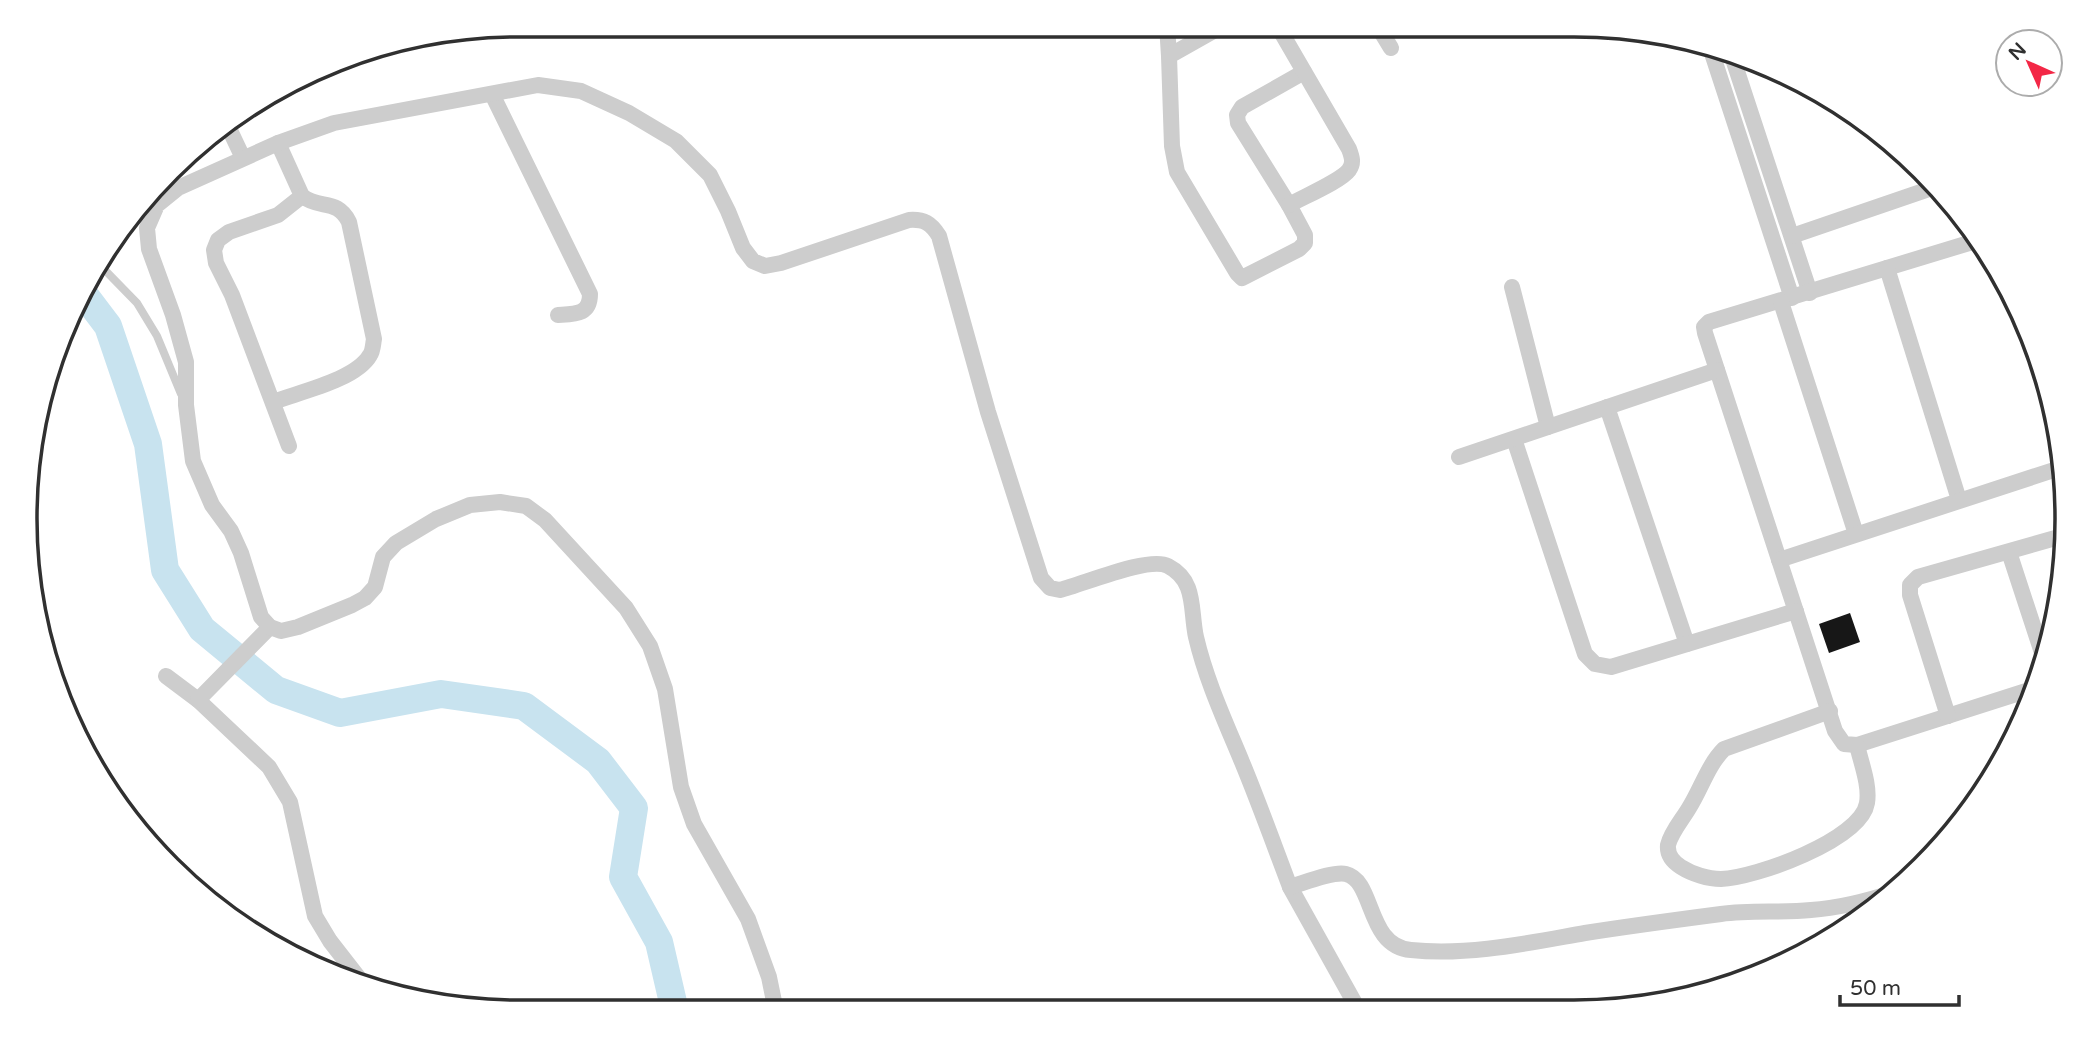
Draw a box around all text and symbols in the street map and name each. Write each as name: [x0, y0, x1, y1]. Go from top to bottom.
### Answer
north arrow: [1994, 28, 2064, 98]
text: N: [2005, 39, 2031, 65]
scale bar: [1840, 964, 1959, 1008]
text: 50 m: [1850, 976, 1901, 1001]

